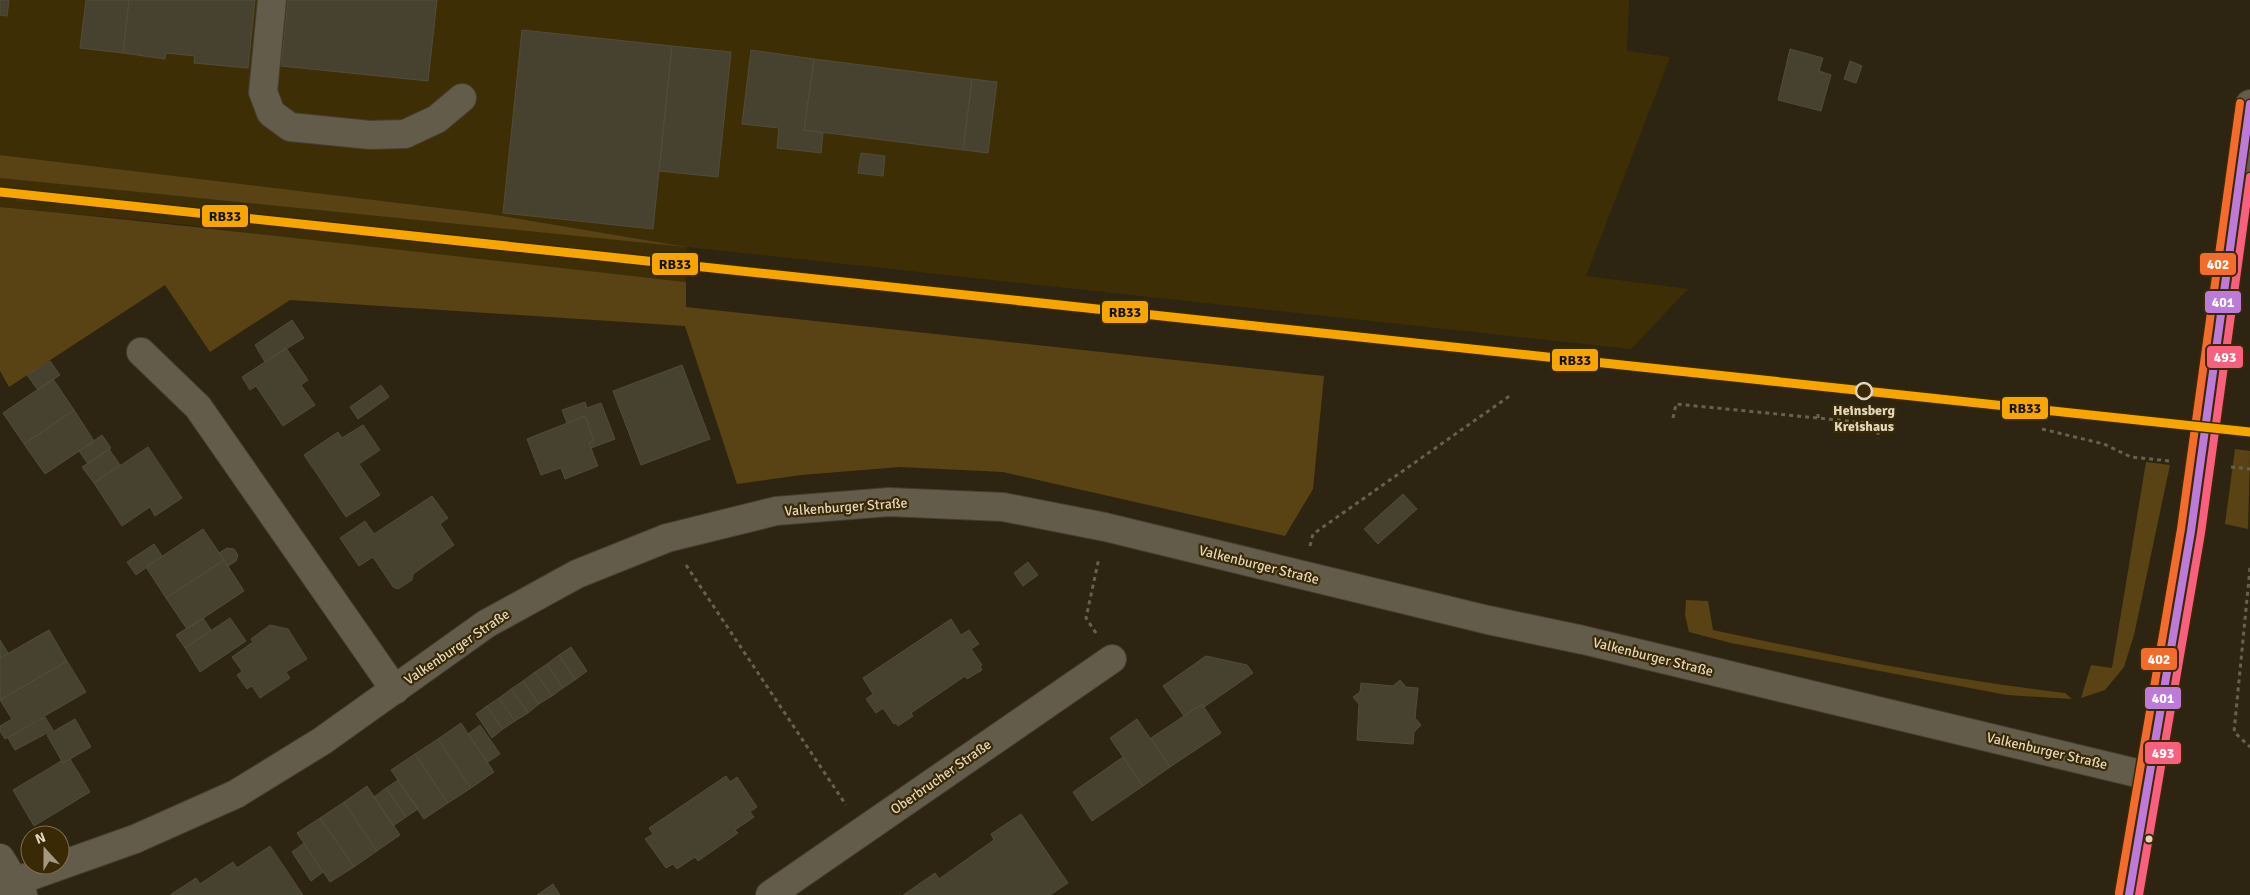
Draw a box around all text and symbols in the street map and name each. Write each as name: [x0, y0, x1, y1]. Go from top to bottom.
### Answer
line badge: RB33: [201, 204, 249, 228]
text: RB33: [209, 208, 241, 225]
line badge: RB33: [651, 252, 699, 276]
line badge: 402: [2199, 252, 2237, 276]
text: RB33: [659, 256, 691, 273]
text: 402: [2207, 256, 2229, 273]
line badge: 401: [2204, 290, 2242, 314]
text: 401: [2212, 294, 2235, 311]
line badge: RB33: [1101, 300, 1149, 324]
text: RB33: [1109, 304, 1141, 321]
line badge: 493: [2206, 345, 2244, 369]
line badge: RB33: [1551, 348, 1599, 372]
text: 493: [2214, 349, 2236, 366]
text: RB33: [1559, 352, 1591, 369]
marker: Heinsberg Kreishaus: [1855, 382, 1873, 400]
line badge: RB33: [2001, 396, 2049, 420]
text: RB33: [2009, 400, 2041, 417]
place label: Heinsberg Kreishaus: [1833, 402, 1895, 435]
street label: Valkenburger Straße: [784, 494, 908, 520]
street label: Valkenburger Straße: [1197, 542, 1321, 588]
street label: Valkenburger Straße: [401, 605, 513, 689]
street label: Valkenburger Straße: [1591, 634, 1715, 680]
line badge: 402: [2140, 647, 2178, 671]
text: 402: [2148, 651, 2170, 668]
line badge: 401: [2144, 686, 2182, 710]
text: 401: [2152, 690, 2175, 707]
street label: Valkenburger Straße: [1985, 729, 2109, 773]
street label: Oberbrucher Straße: [887, 736, 995, 818]
line badge: 493: [2144, 741, 2182, 765]
text: 493: [2152, 745, 2174, 762]
north arrow: [20, 825, 70, 875]
text: N: [33, 829, 48, 848]
unlabelled marker: [2144, 834, 2154, 844]

